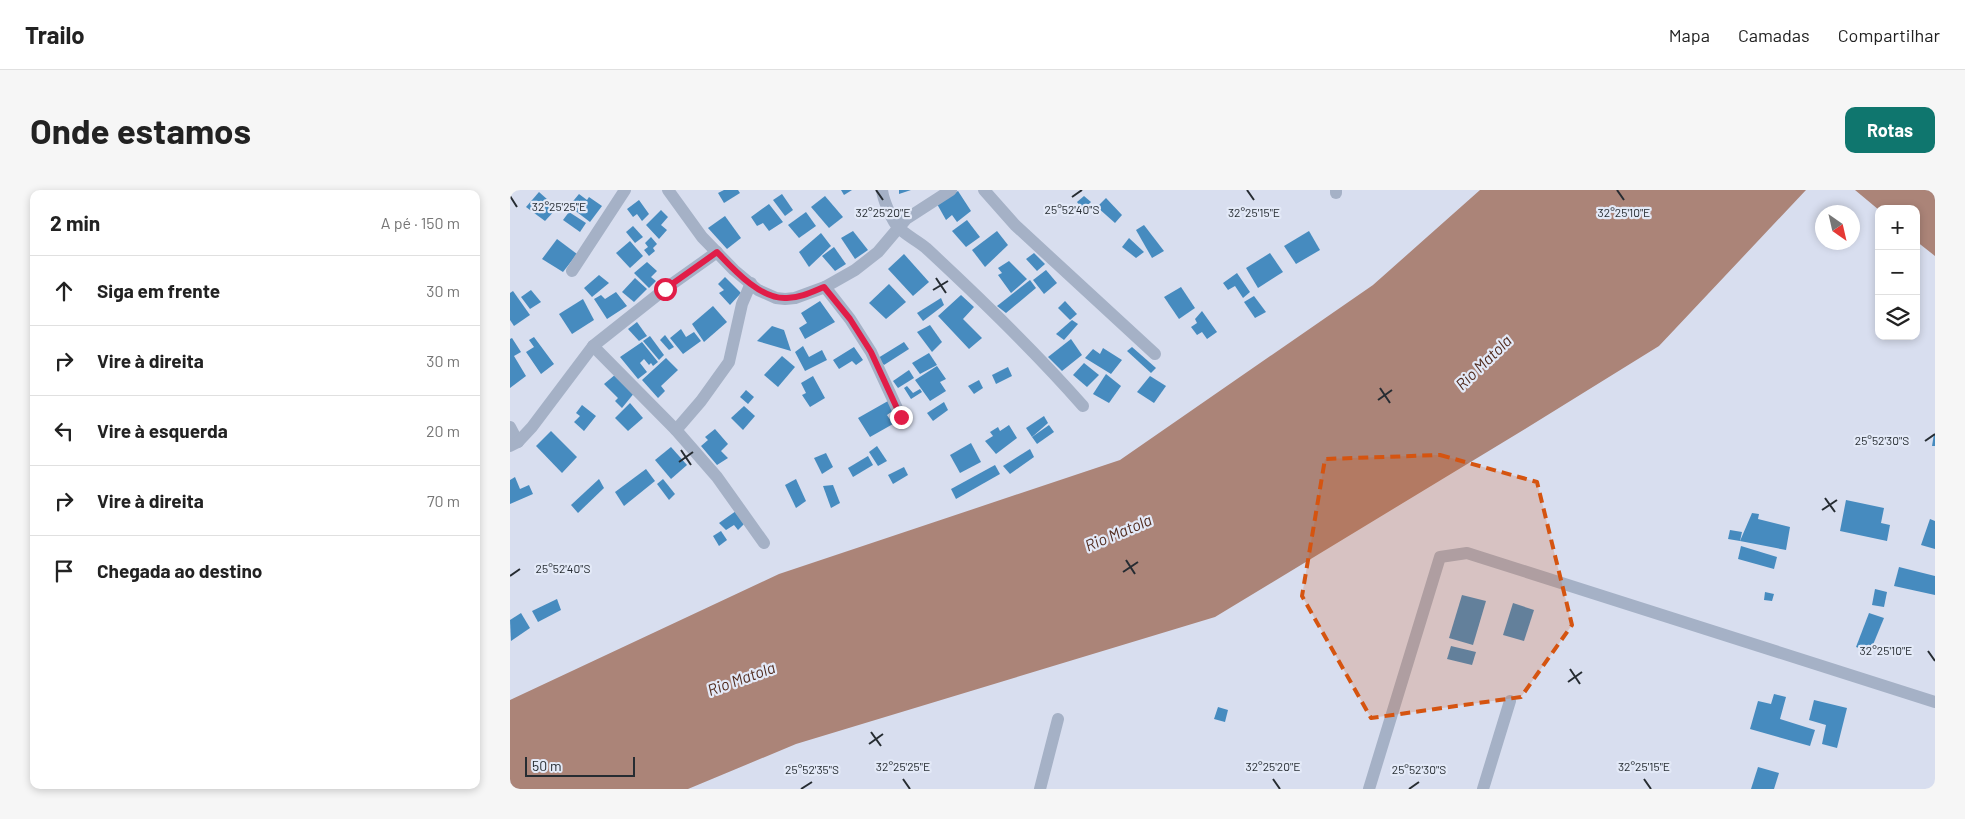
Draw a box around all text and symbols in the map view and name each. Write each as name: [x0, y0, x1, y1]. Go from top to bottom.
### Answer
text: Trailo: [25, 20, 85, 49]
text: Mapa: [1669, 24, 1710, 46]
text: Camadas: [1738, 24, 1810, 46]
text: Compartilhar: [1838, 24, 1940, 46]
button: Rotas: [1845, 107, 1935, 153]
text: Onde estamos: [30, 109, 251, 151]
text: 32°25'25"E: [532, 199, 586, 213]
text: 25°52'40"S: [1045, 202, 1099, 216]
text: 32°25'20"E: [856, 205, 911, 219]
text: 32°25'15"E: [1228, 205, 1280, 219]
text: 32°25'10"E: [1598, 205, 1650, 219]
north arrow: [1815, 205, 1860, 250]
map controls: [1875, 205, 1920, 340]
button: +: [1875, 205, 1920, 250]
text: 2 min: [50, 210, 100, 235]
text: A pé · 150 m: [381, 213, 460, 232]
button: −: [1875, 250, 1920, 295]
icon: ahead: [50, 277, 78, 305]
route start: [654, 278, 677, 301]
text: Siga em frente: [97, 279, 220, 302]
text: 30 m: [426, 281, 460, 300]
button: layers: [1875, 295, 1920, 340]
water label: Rio Matola: [1451, 331, 1515, 393]
icon: right: [50, 347, 78, 375]
text: Vire à direita: [97, 349, 204, 372]
text: 30 m: [426, 351, 460, 370]
route end: [890, 406, 913, 429]
icon: left: [50, 417, 78, 445]
text: Vire à esquerda: [97, 419, 228, 442]
text: 20 m: [426, 421, 460, 440]
text: 25°52'30"S: [1855, 433, 1909, 447]
icon: right: [50, 487, 78, 515]
text: Vire à direita: [97, 489, 204, 512]
text: 70 m: [427, 491, 460, 510]
water label: Rio Matola: [1082, 509, 1154, 555]
icon: arrive: [50, 557, 78, 585]
text: Chegada ao destino: [97, 559, 262, 582]
text: 25°52'40"S: [536, 561, 590, 575]
text: 32°25'10"E: [1860, 643, 1912, 657]
water label: Rio Matola: [705, 657, 777, 699]
scale bar: [525, 754, 635, 777]
text: 50 m: [532, 757, 561, 774]
text: 32°25'25"E: [876, 759, 930, 773]
text: 32°25'20"E: [1246, 759, 1301, 773]
text: 32°25'15"E: [1618, 759, 1670, 773]
text: 25°52'35"S: [785, 762, 839, 776]
text: 25°52'30"S: [1392, 762, 1446, 776]

